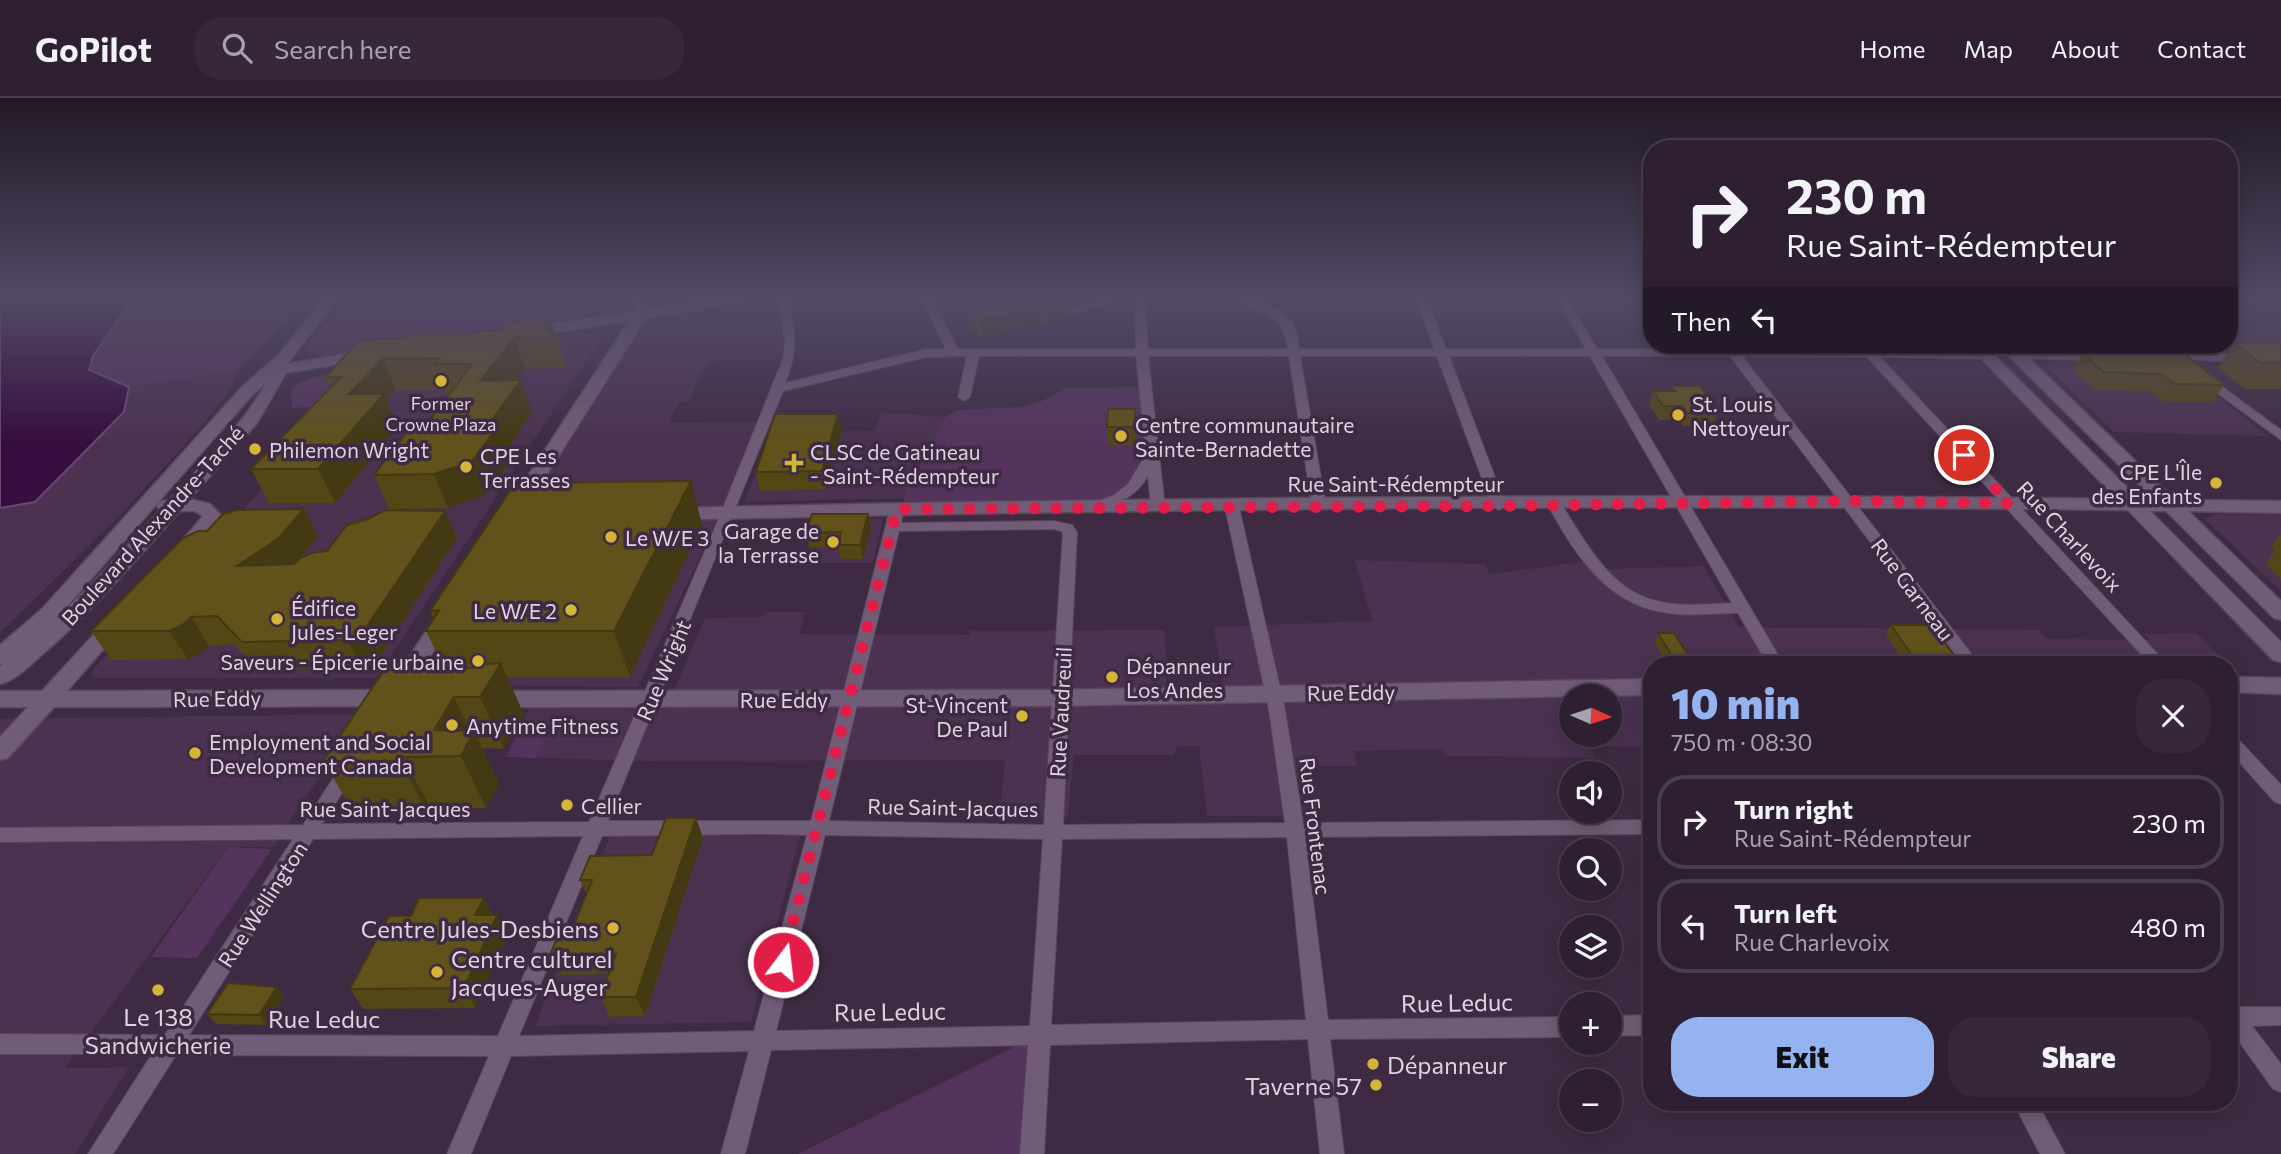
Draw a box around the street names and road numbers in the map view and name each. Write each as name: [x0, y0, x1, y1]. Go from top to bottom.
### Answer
street label: Boulevard Alexandre-Taché: [56, 420, 248, 630]
street label: Rue Saint-Rédempteur: [1288, 471, 1504, 496]
street label: Rue Charlevoix: [2012, 475, 2128, 597]
street label: Rue Garneau: [1866, 533, 1960, 645]
street label: Rue Wright: [631, 616, 695, 724]
street label: Rue Vaudreuil: [1044, 646, 1076, 778]
street label: Rue Eddy: [1307, 679, 1396, 705]
street label: Rue Eddy: [173, 685, 262, 711]
street label: Rue Eddy: [740, 687, 828, 712]
street label: Rue Frontenac: [1295, 756, 1337, 896]
street label: Rue Saint-Jacques: [867, 793, 1039, 821]
street label: Rue Saint-Jacques: [299, 796, 471, 821]
street label: Rue Wellington: [212, 837, 312, 971]
street label: Rue Leduc: [1401, 987, 1513, 1017]
street label: Rue Leduc: [834, 996, 946, 1026]
street label: Rue Leduc: [268, 1004, 380, 1033]

